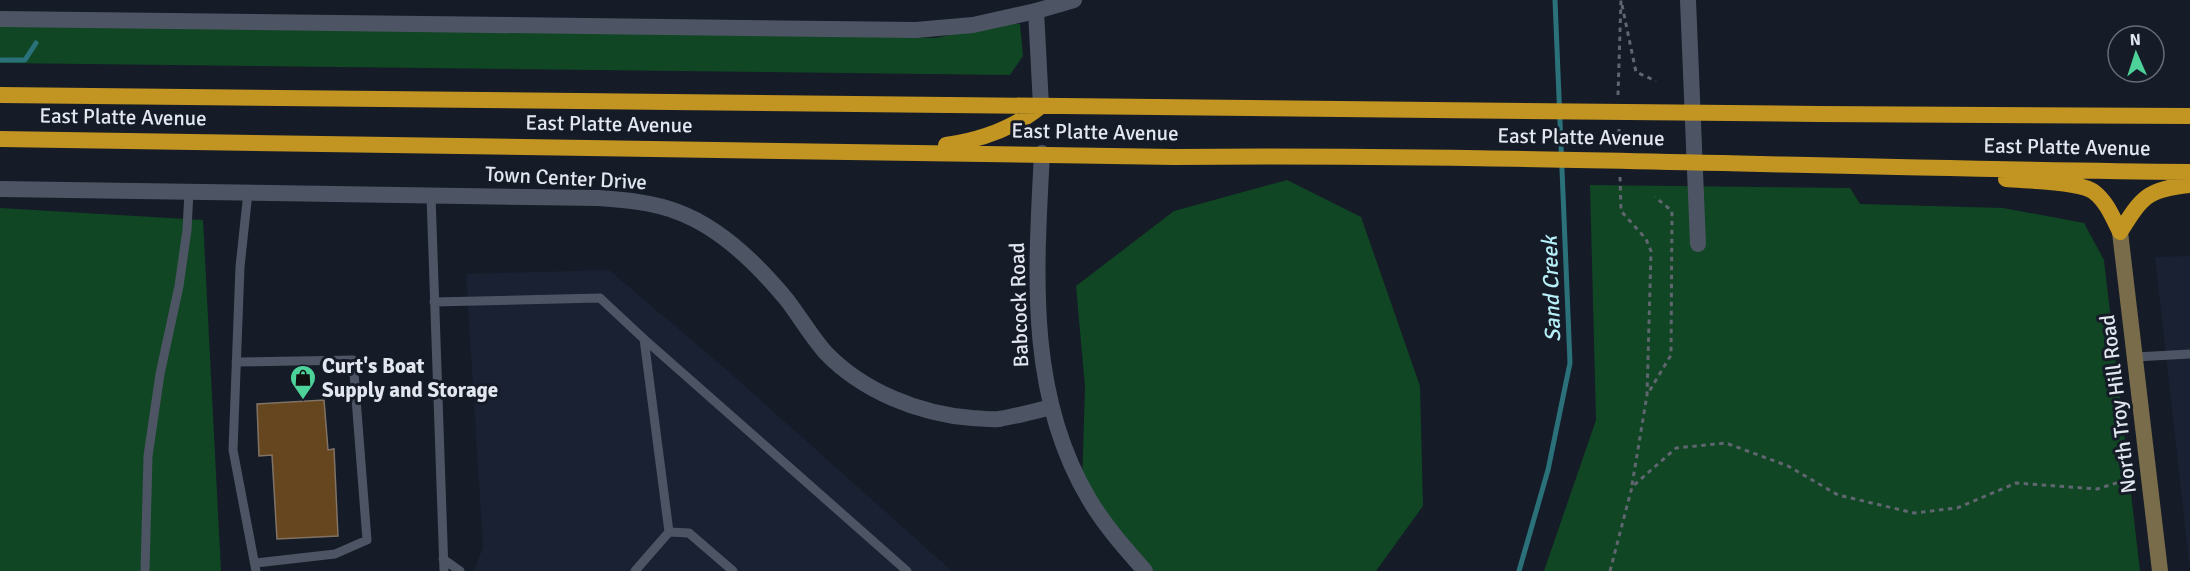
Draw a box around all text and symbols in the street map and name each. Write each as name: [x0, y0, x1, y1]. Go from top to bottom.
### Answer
north arrow: [2106, 24, 2166, 84]
text: N: [2129, 30, 2141, 50]
street label: East Platte Avenue: [39, 103, 207, 131]
street label: East Platte Avenue: [525, 110, 693, 138]
street label: East Platte Avenue: [1011, 118, 1179, 146]
street label: East Platte Avenue: [1497, 123, 1665, 151]
street label: East Platte Avenue: [1983, 133, 2151, 161]
street label: Town Center Drive: [484, 161, 648, 195]
water label: Sand Creek: [1536, 234, 1566, 342]
street label: Babcock Road: [1004, 242, 1034, 368]
street label: North Troy Hill Road: [2094, 313, 2142, 495]
place label: Curt's Boat Supply and Storage: [322, 353, 498, 403]
shop icon: Curt's Boat Supply and Storage: [288, 363, 318, 401]

